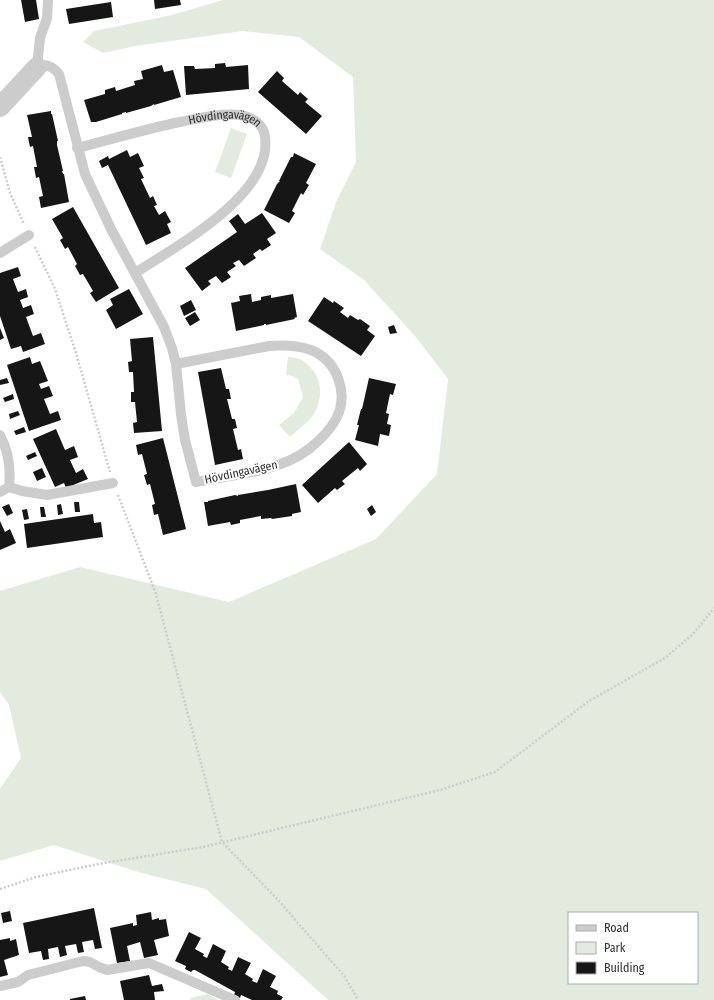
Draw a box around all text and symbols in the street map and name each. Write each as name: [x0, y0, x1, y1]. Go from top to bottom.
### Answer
street label: Hövdingavägen: [187, 108, 264, 130]
street label: Hövdingavägen: [203, 457, 279, 487]
legend: [568, 912, 698, 984]
text: Road: [604, 921, 629, 935]
text: Park: [604, 941, 626, 955]
text: Building: [604, 961, 645, 975]

